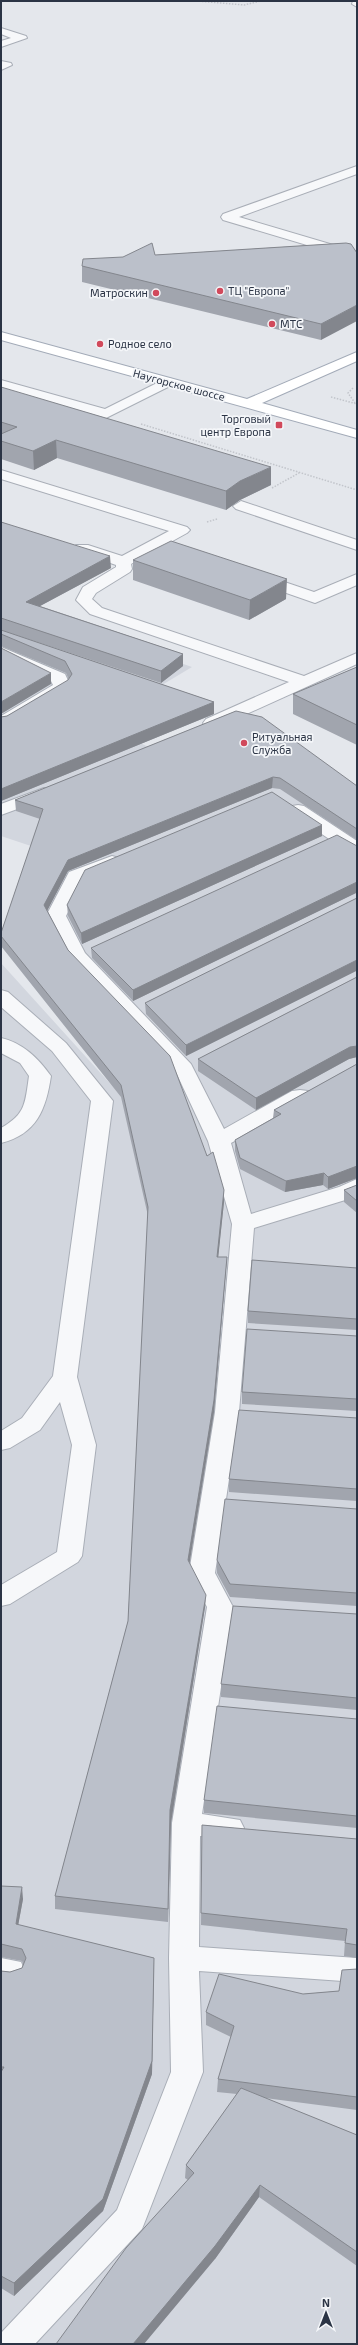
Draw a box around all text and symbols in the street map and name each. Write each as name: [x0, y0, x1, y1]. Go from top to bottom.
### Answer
place label: ТЦ "Европа": [228, 284, 289, 297]
place label: Матроскин: [90, 286, 148, 299]
marker: ТЦ "Европа": [215, 286, 225, 296]
marker: Матроскин: [151, 288, 161, 298]
place label: МТС: [280, 317, 302, 330]
marker: МТС: [267, 319, 277, 329]
place label: Родное село: [108, 337, 172, 350]
marker: Родное село: [95, 339, 105, 349]
street label: Наугорское шоссе: [131, 366, 227, 404]
place label: Торговый центр Европа: [201, 412, 271, 438]
marker: Торговый центр Европа: [274, 420, 284, 430]
place label: Ритуальная Служба: [252, 730, 313, 757]
marker: Ритуальная Служба: [239, 738, 249, 748]
north arrow: [306, 2293, 346, 2333]
text: N: [322, 2296, 330, 2309]

